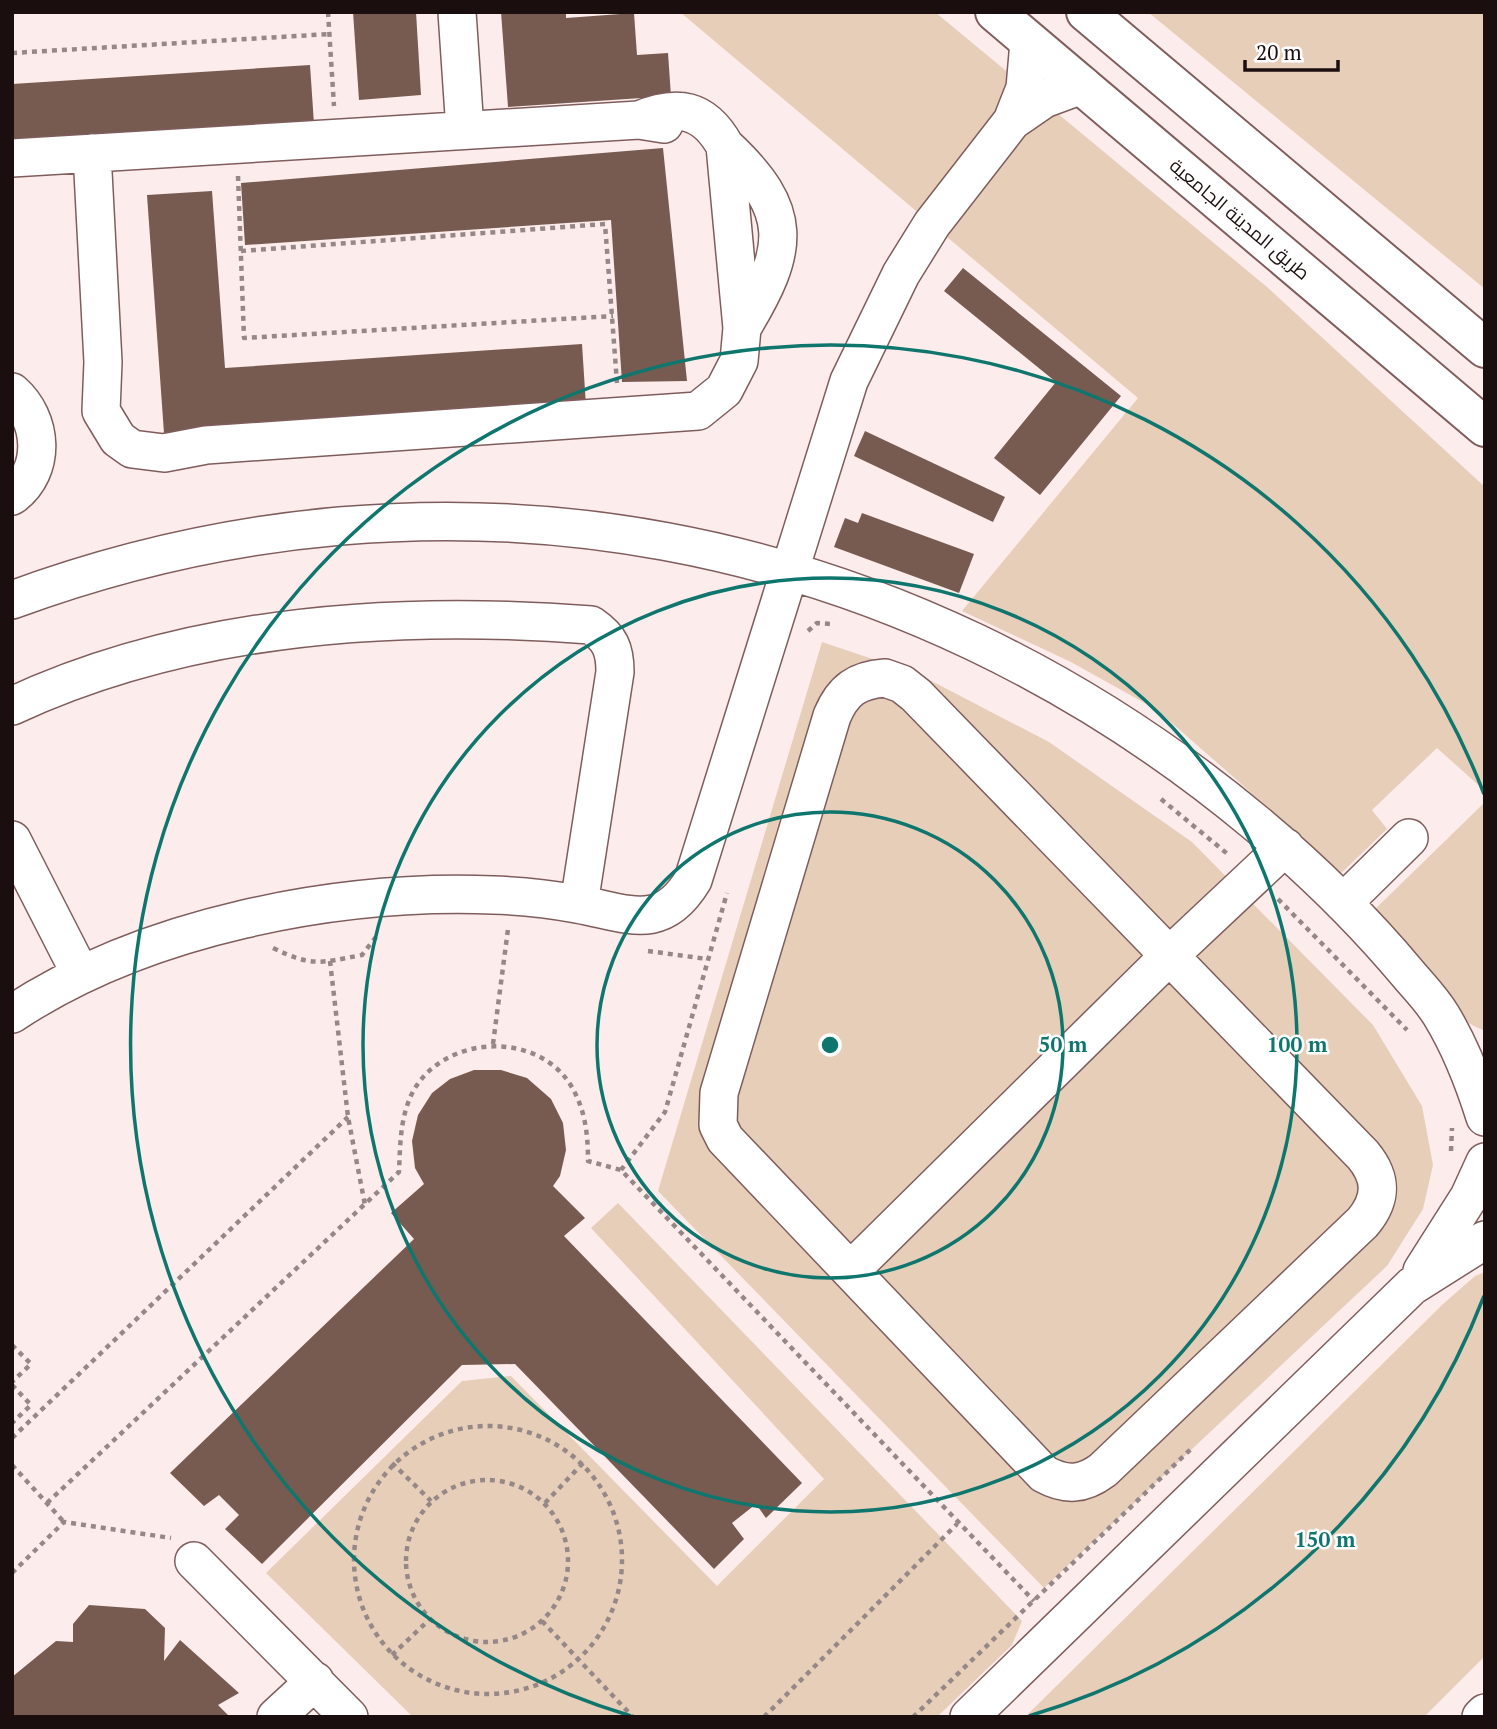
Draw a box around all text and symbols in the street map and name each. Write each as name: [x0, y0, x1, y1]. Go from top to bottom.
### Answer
scale bar: [1245, 28, 1338, 72]
text: 20 m: [1256, 38, 1302, 66]
street label: طريق المدينة الجامعية: [1164, 153, 1316, 285]
text: 50 m: [1039, 1030, 1088, 1058]
text: 100 m: [1267, 1030, 1328, 1058]
centre of rings: [818, 1033, 842, 1057]
text: 150 m: [1295, 1525, 1356, 1553]

